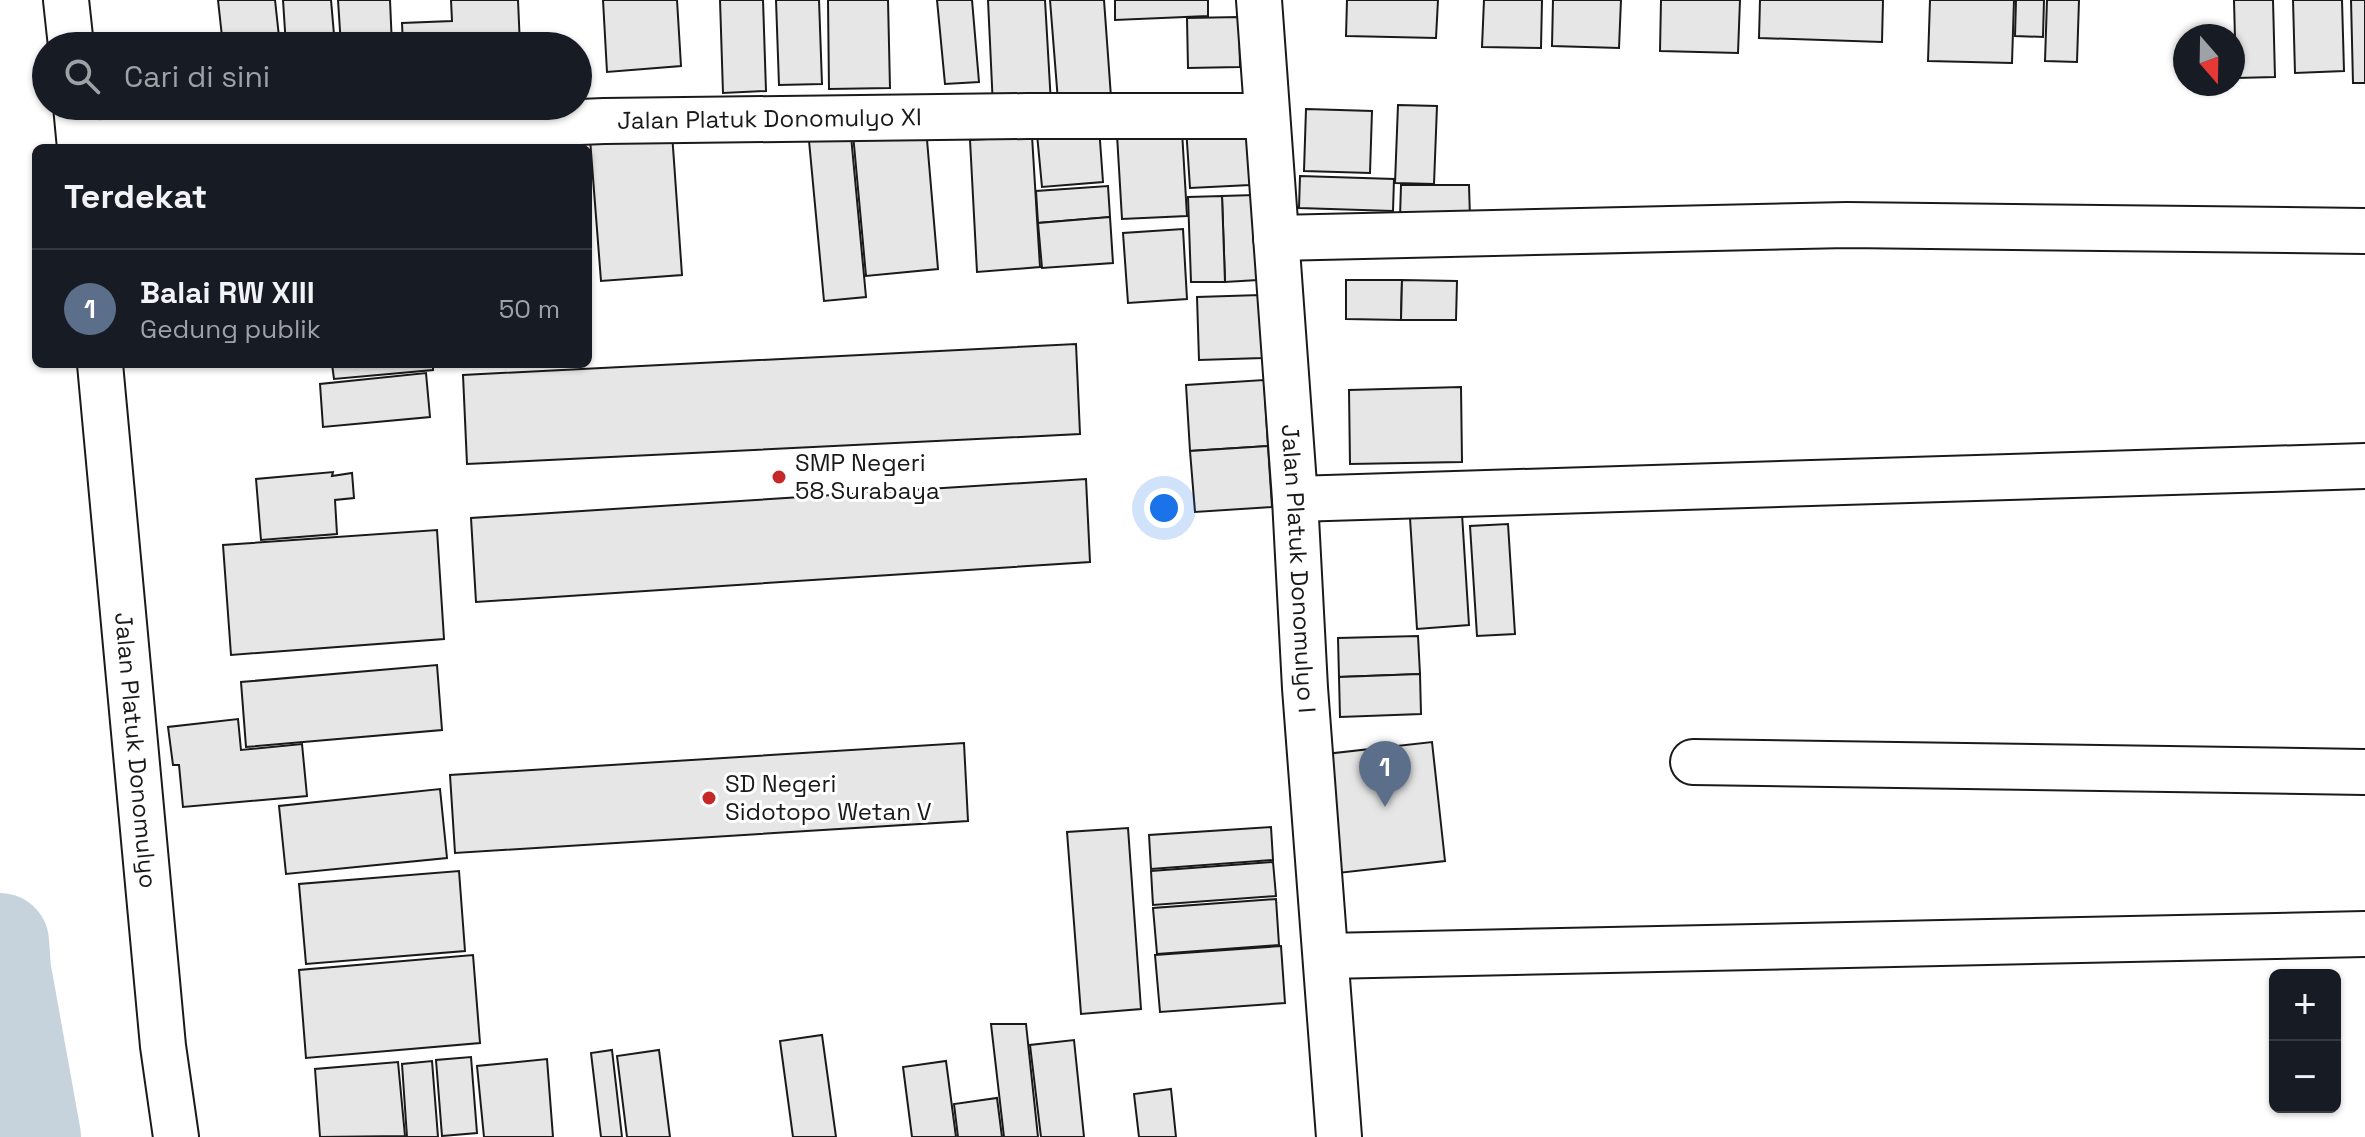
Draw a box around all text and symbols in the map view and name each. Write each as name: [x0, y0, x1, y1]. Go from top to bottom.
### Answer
north arrow: [2173, 24, 2245, 96]
search box: [32, 32, 592, 120]
icon: search: [60, 54, 104, 98]
text: Cari di sini: [124, 57, 270, 96]
street label: Jalan Platuk Donomulyo XI: [617, 101, 922, 136]
text: Terdekat: [64, 175, 207, 218]
text: Balai RW XIII: [140, 273, 315, 312]
text: 1: [84, 292, 96, 326]
text: 50 m: [499, 292, 560, 326]
text: Gedung publik: [140, 312, 321, 346]
street label: Jalan Platuk Donomulyo I: [1275, 423, 1323, 714]
place label: SMP Negeri 58 Surabaya: [795, 447, 940, 506]
marker: SMP Negeri 58 Surabaya: [770, 468, 788, 486]
your location: [1144, 488, 1184, 528]
street label: Jalan Platuk Donomulyo: [108, 611, 164, 890]
pin: 1: [1359, 741, 1411, 807]
place label: SD Negeri Sidotopo Wetan V: [725, 768, 932, 827]
marker: SD Negeri Sidotopo Wetan V: [700, 789, 718, 807]
map controls: [2269, 969, 2341, 1113]
button: +: [2269, 969, 2341, 1041]
button: −: [2269, 1041, 2341, 1113]

